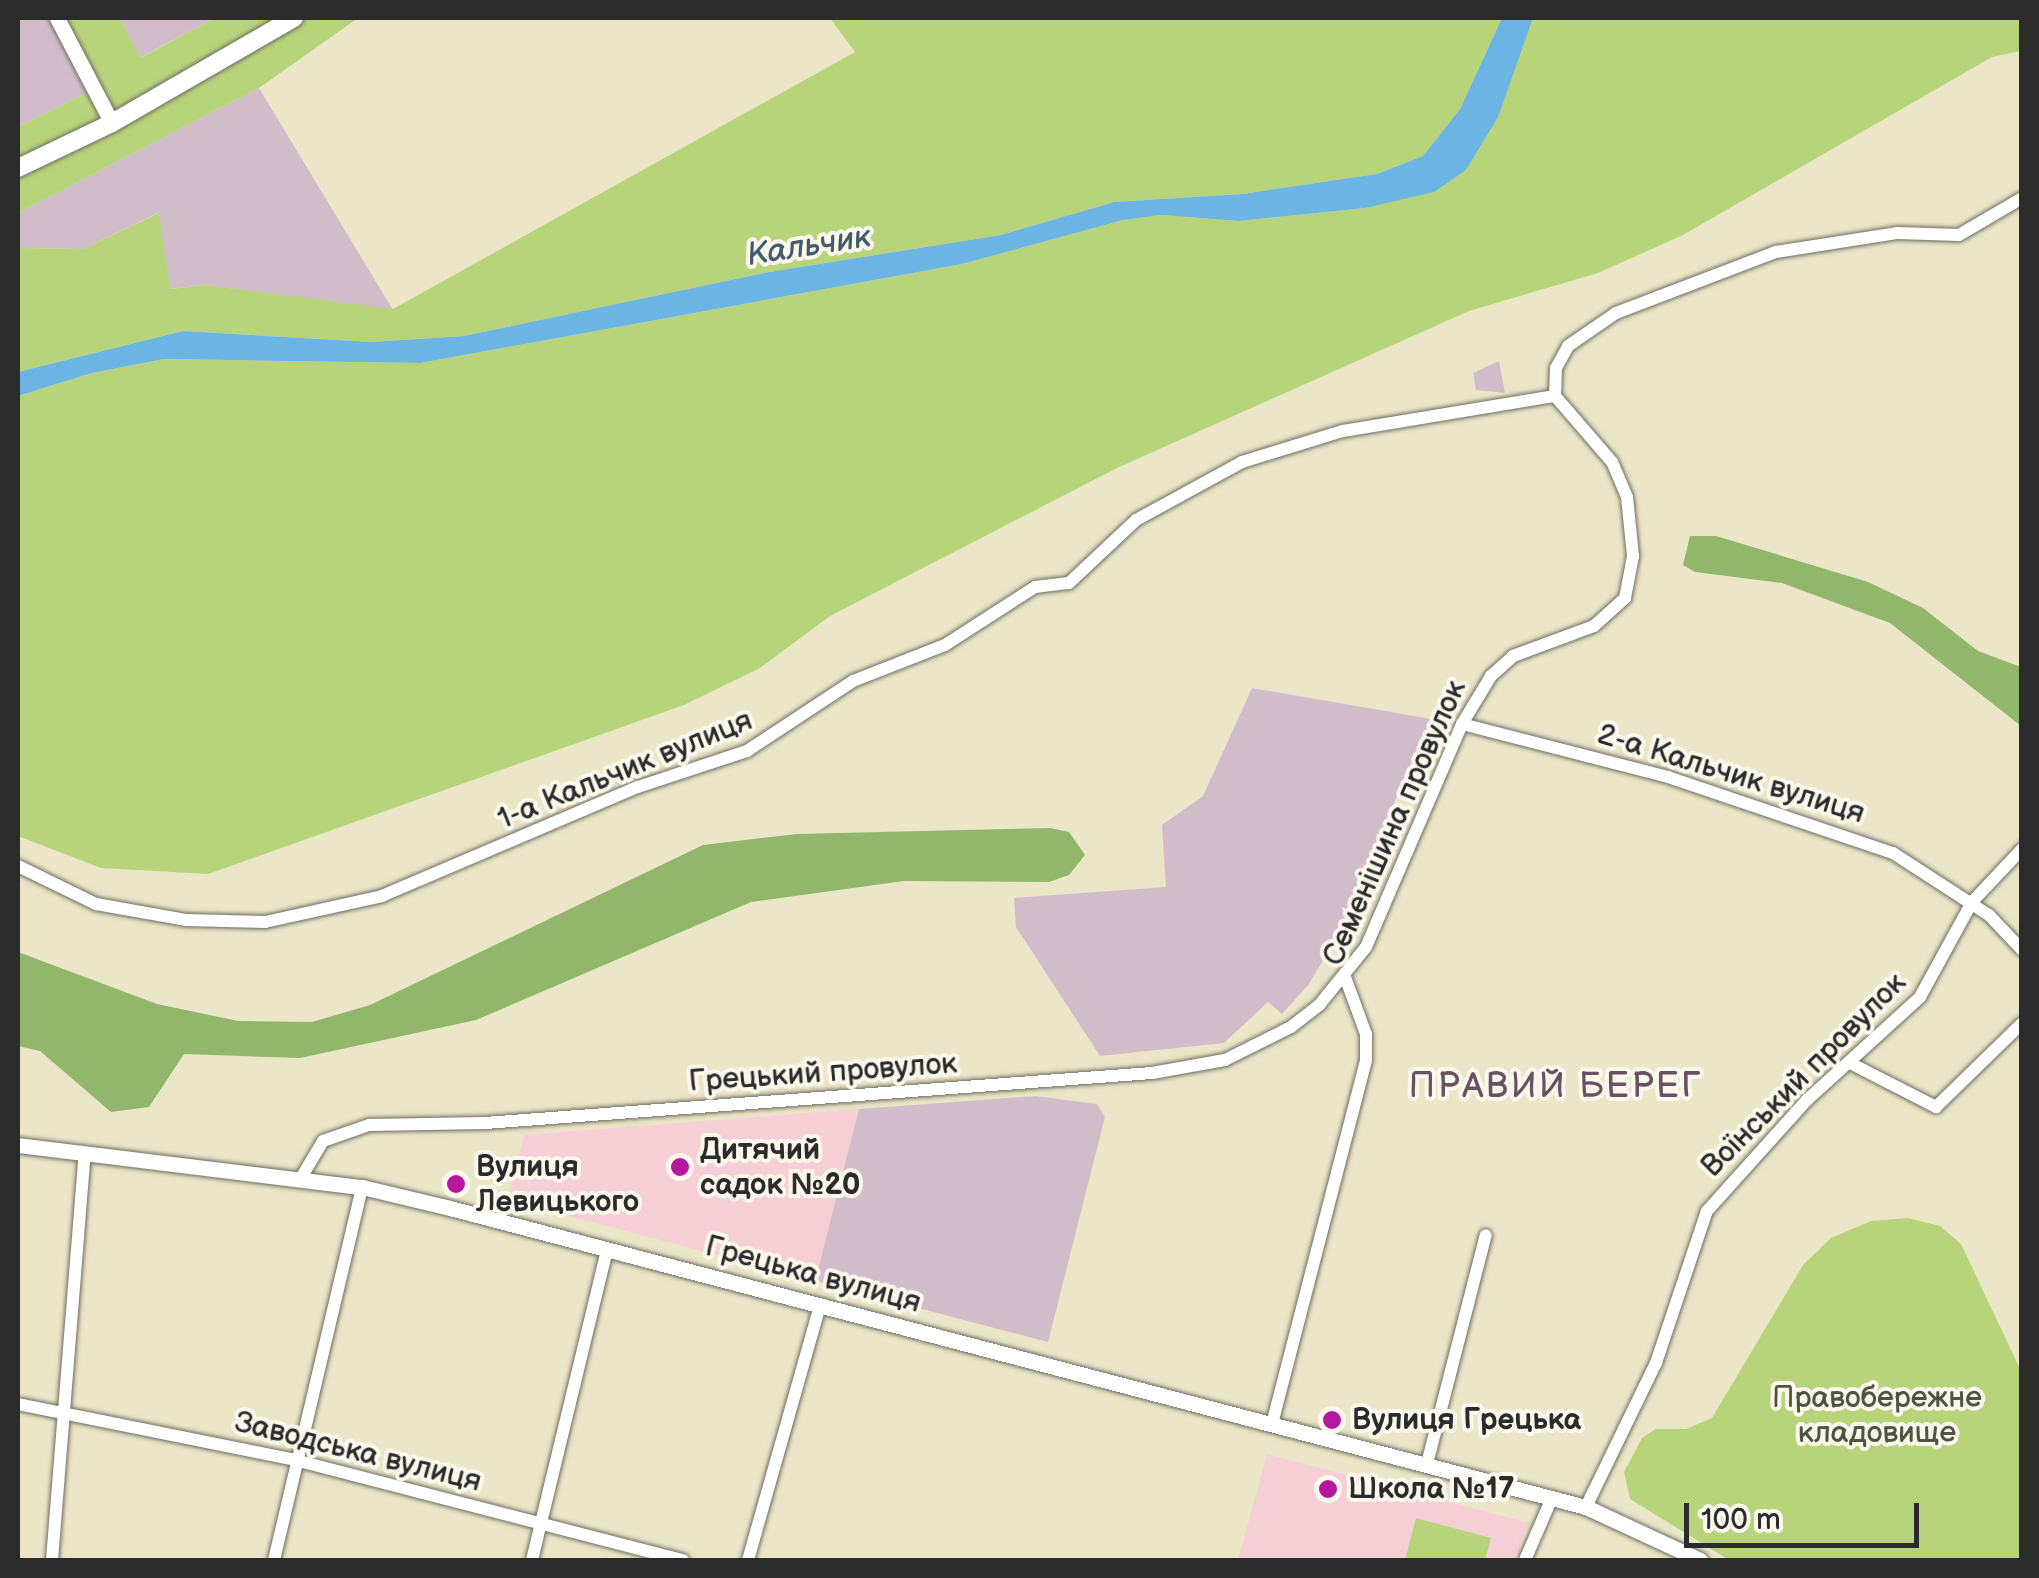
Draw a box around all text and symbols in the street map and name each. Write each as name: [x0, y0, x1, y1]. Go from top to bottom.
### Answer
water label: Кальчик: [744, 218, 874, 276]
street label: Семенішина провулок: [1316, 675, 1474, 971]
street label: 1-а Кальчик вулиця: [492, 702, 758, 838]
street label: 2-а Кальчик вулиця: [1593, 716, 1869, 832]
street label: Воїнський провулок: [1694, 965, 1914, 1185]
street label: Грецький провулок: [688, 1046, 958, 1100]
district label: ПРАВИЙ БЕРЕГ: [1409, 1066, 1703, 1108]
place label: Дитячий садок №20: [700, 1132, 860, 1202]
place label: Вулиця Левицького: [476, 1149, 639, 1220]
marker: Дитячий садок №20: [669, 1156, 691, 1178]
marker: Вулиця Левицького: [445, 1173, 467, 1195]
street label: Грецька вулиця: [701, 1229, 925, 1321]
park label: Правобережне кладовище: [1772, 1380, 1982, 1450]
place label: Вулиця Грецька: [1352, 1402, 1581, 1438]
street label: Заводська вулиця: [231, 1404, 485, 1500]
marker: Вулиця Грецька: [1321, 1409, 1343, 1431]
place label: Школа №17: [1348, 1471, 1515, 1507]
marker: Школа №17: [1317, 1478, 1339, 1500]
scale bar: [1689, 1483, 1924, 1545]
text: 100 m: [1701, 1502, 1781, 1538]

